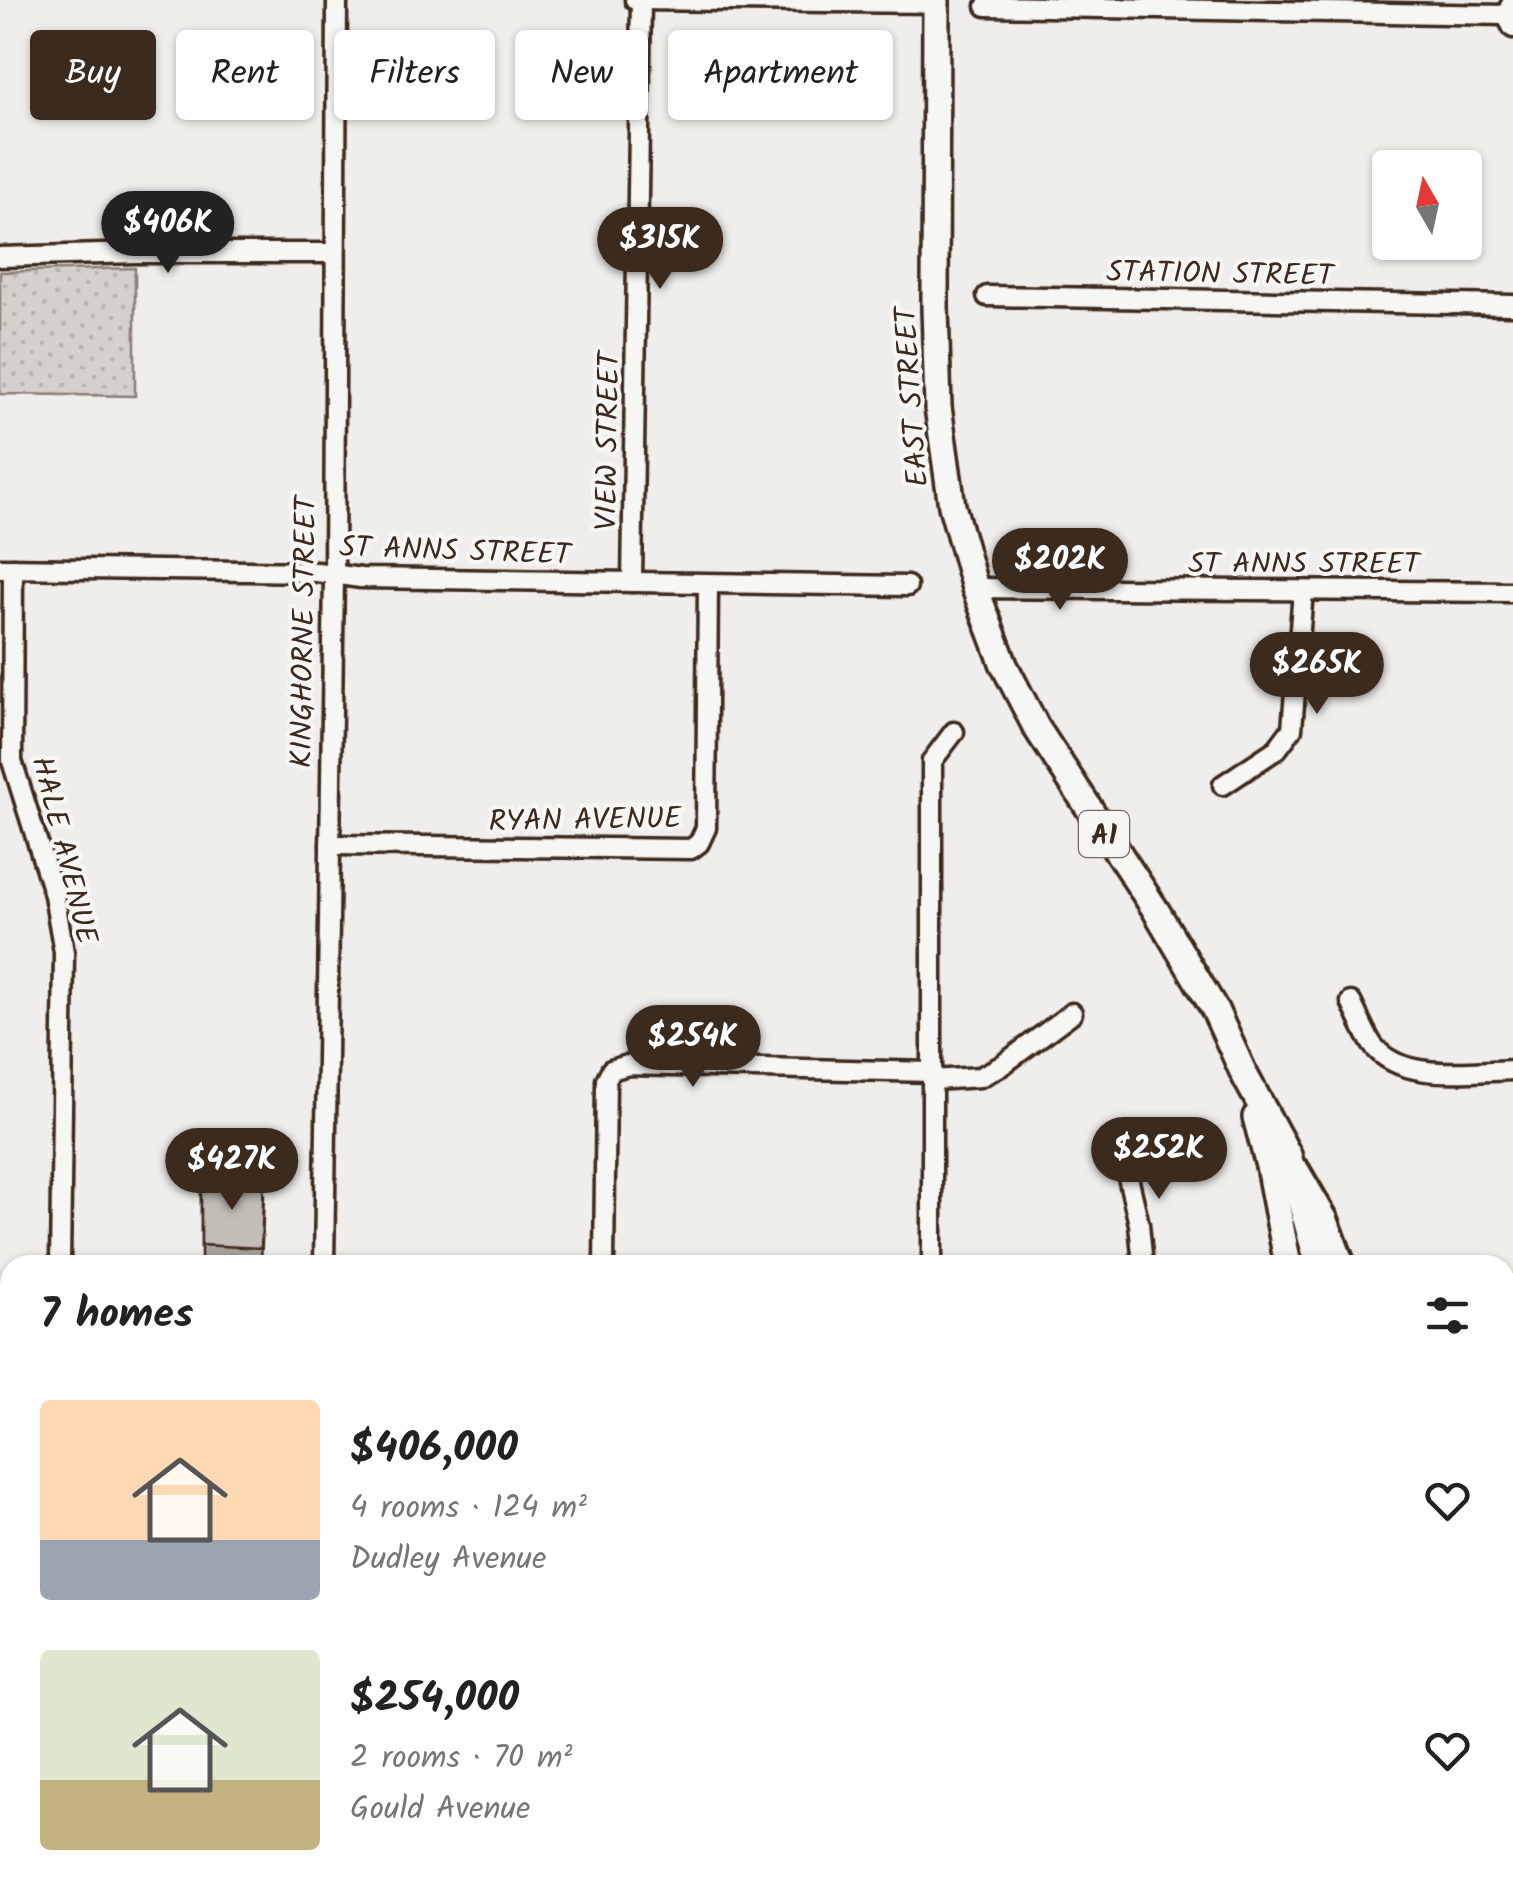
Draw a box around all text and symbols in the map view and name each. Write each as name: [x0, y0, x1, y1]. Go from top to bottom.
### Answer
chip: Buy: [30, 30, 156, 120]
chip: Rent: [176, 30, 314, 120]
chip: Filters: [334, 30, 495, 120]
chip: New: [515, 30, 648, 120]
chip: Apartment: [668, 30, 893, 120]
north arrow: [1372, 150, 1482, 260]
map controls: [1372, 150, 1482, 260]
pin: $406K: [98, 191, 238, 276]
text: $406K: [123, 198, 213, 249]
pin: $315K: [590, 207, 730, 292]
text: $315K: [619, 214, 701, 265]
street label: STATION STREET: [1106, 249, 1337, 301]
street label: EAST STREET: [883, 302, 943, 489]
street label: VIEW STREET: [583, 348, 635, 531]
street label: KINGHORNE STREET: [279, 493, 331, 769]
street label: ST ANNS STREET: [338, 524, 574, 580]
pin: $202K: [990, 528, 1130, 613]
text: $202K: [1014, 535, 1106, 586]
street label: ST ANNS STREET: [1188, 541, 1423, 589]
pin: $265K: [1247, 632, 1387, 717]
text: $265K: [1272, 639, 1362, 690]
street label: HALE AVENUE: [17, 752, 110, 951]
street label: RYAN AVENUE: [488, 795, 683, 847]
road number: A1: [1079, 811, 1129, 857]
pin: $254K: [623, 1005, 763, 1090]
text: $254K: [648, 1012, 738, 1063]
pin: $252K: [1089, 1117, 1229, 1202]
text: $252K: [1113, 1124, 1205, 1175]
pin: $427K: [162, 1128, 302, 1213]
text: $427K: [187, 1135, 277, 1186]
text: 7 homes: [40, 1282, 193, 1349]
icon: filters: [1420, 1288, 1475, 1343]
text: $406,000: [350, 1416, 518, 1483]
icon: home: [120, 1440, 240, 1560]
icon: heart: [1420, 1473, 1475, 1528]
text: 4 rooms · 124 m²: [350, 1483, 587, 1534]
text: Dudley Avenue: [350, 1534, 546, 1585]
text: $254,000: [350, 1666, 519, 1733]
icon: home: [120, 1690, 240, 1810]
icon: heart: [1420, 1723, 1475, 1778]
text: 2 rooms · 70 m²: [350, 1733, 572, 1784]
text: Gould Avenue: [350, 1784, 530, 1835]

